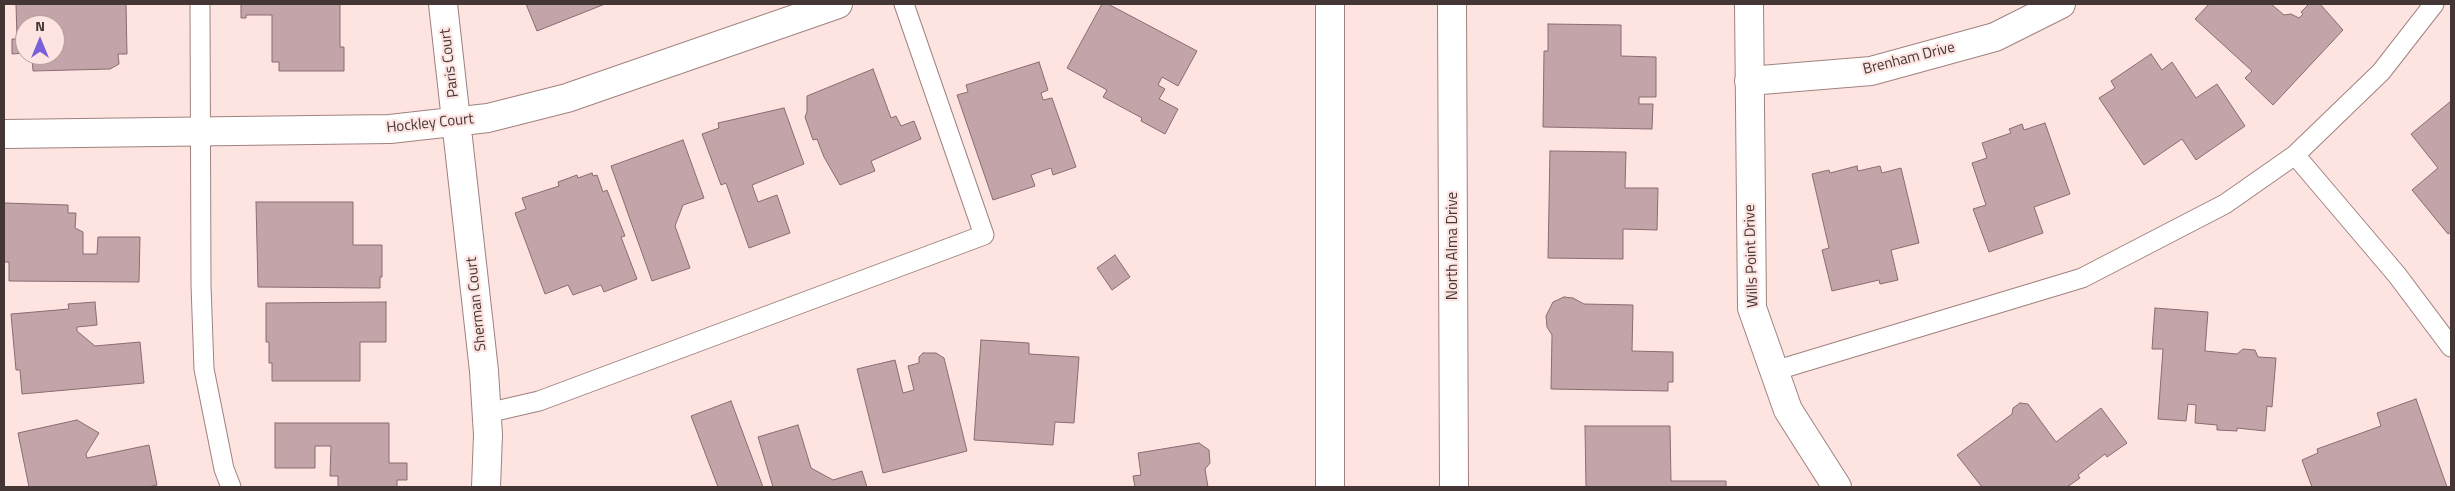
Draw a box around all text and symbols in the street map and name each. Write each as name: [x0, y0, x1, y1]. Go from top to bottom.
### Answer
north arrow: [15, 15, 65, 65]
text: N: [35, 15, 45, 36]
street label: Paris Court: [437, 27, 463, 99]
street label: Brenham Drive: [1861, 39, 1957, 79]
street label: Hockley Court: [386, 110, 474, 138]
street label: North Alma Drive: [1444, 192, 1462, 300]
street label: Wills Point Drive: [1741, 204, 1763, 308]
street label: Sherman Court: [463, 256, 491, 352]

